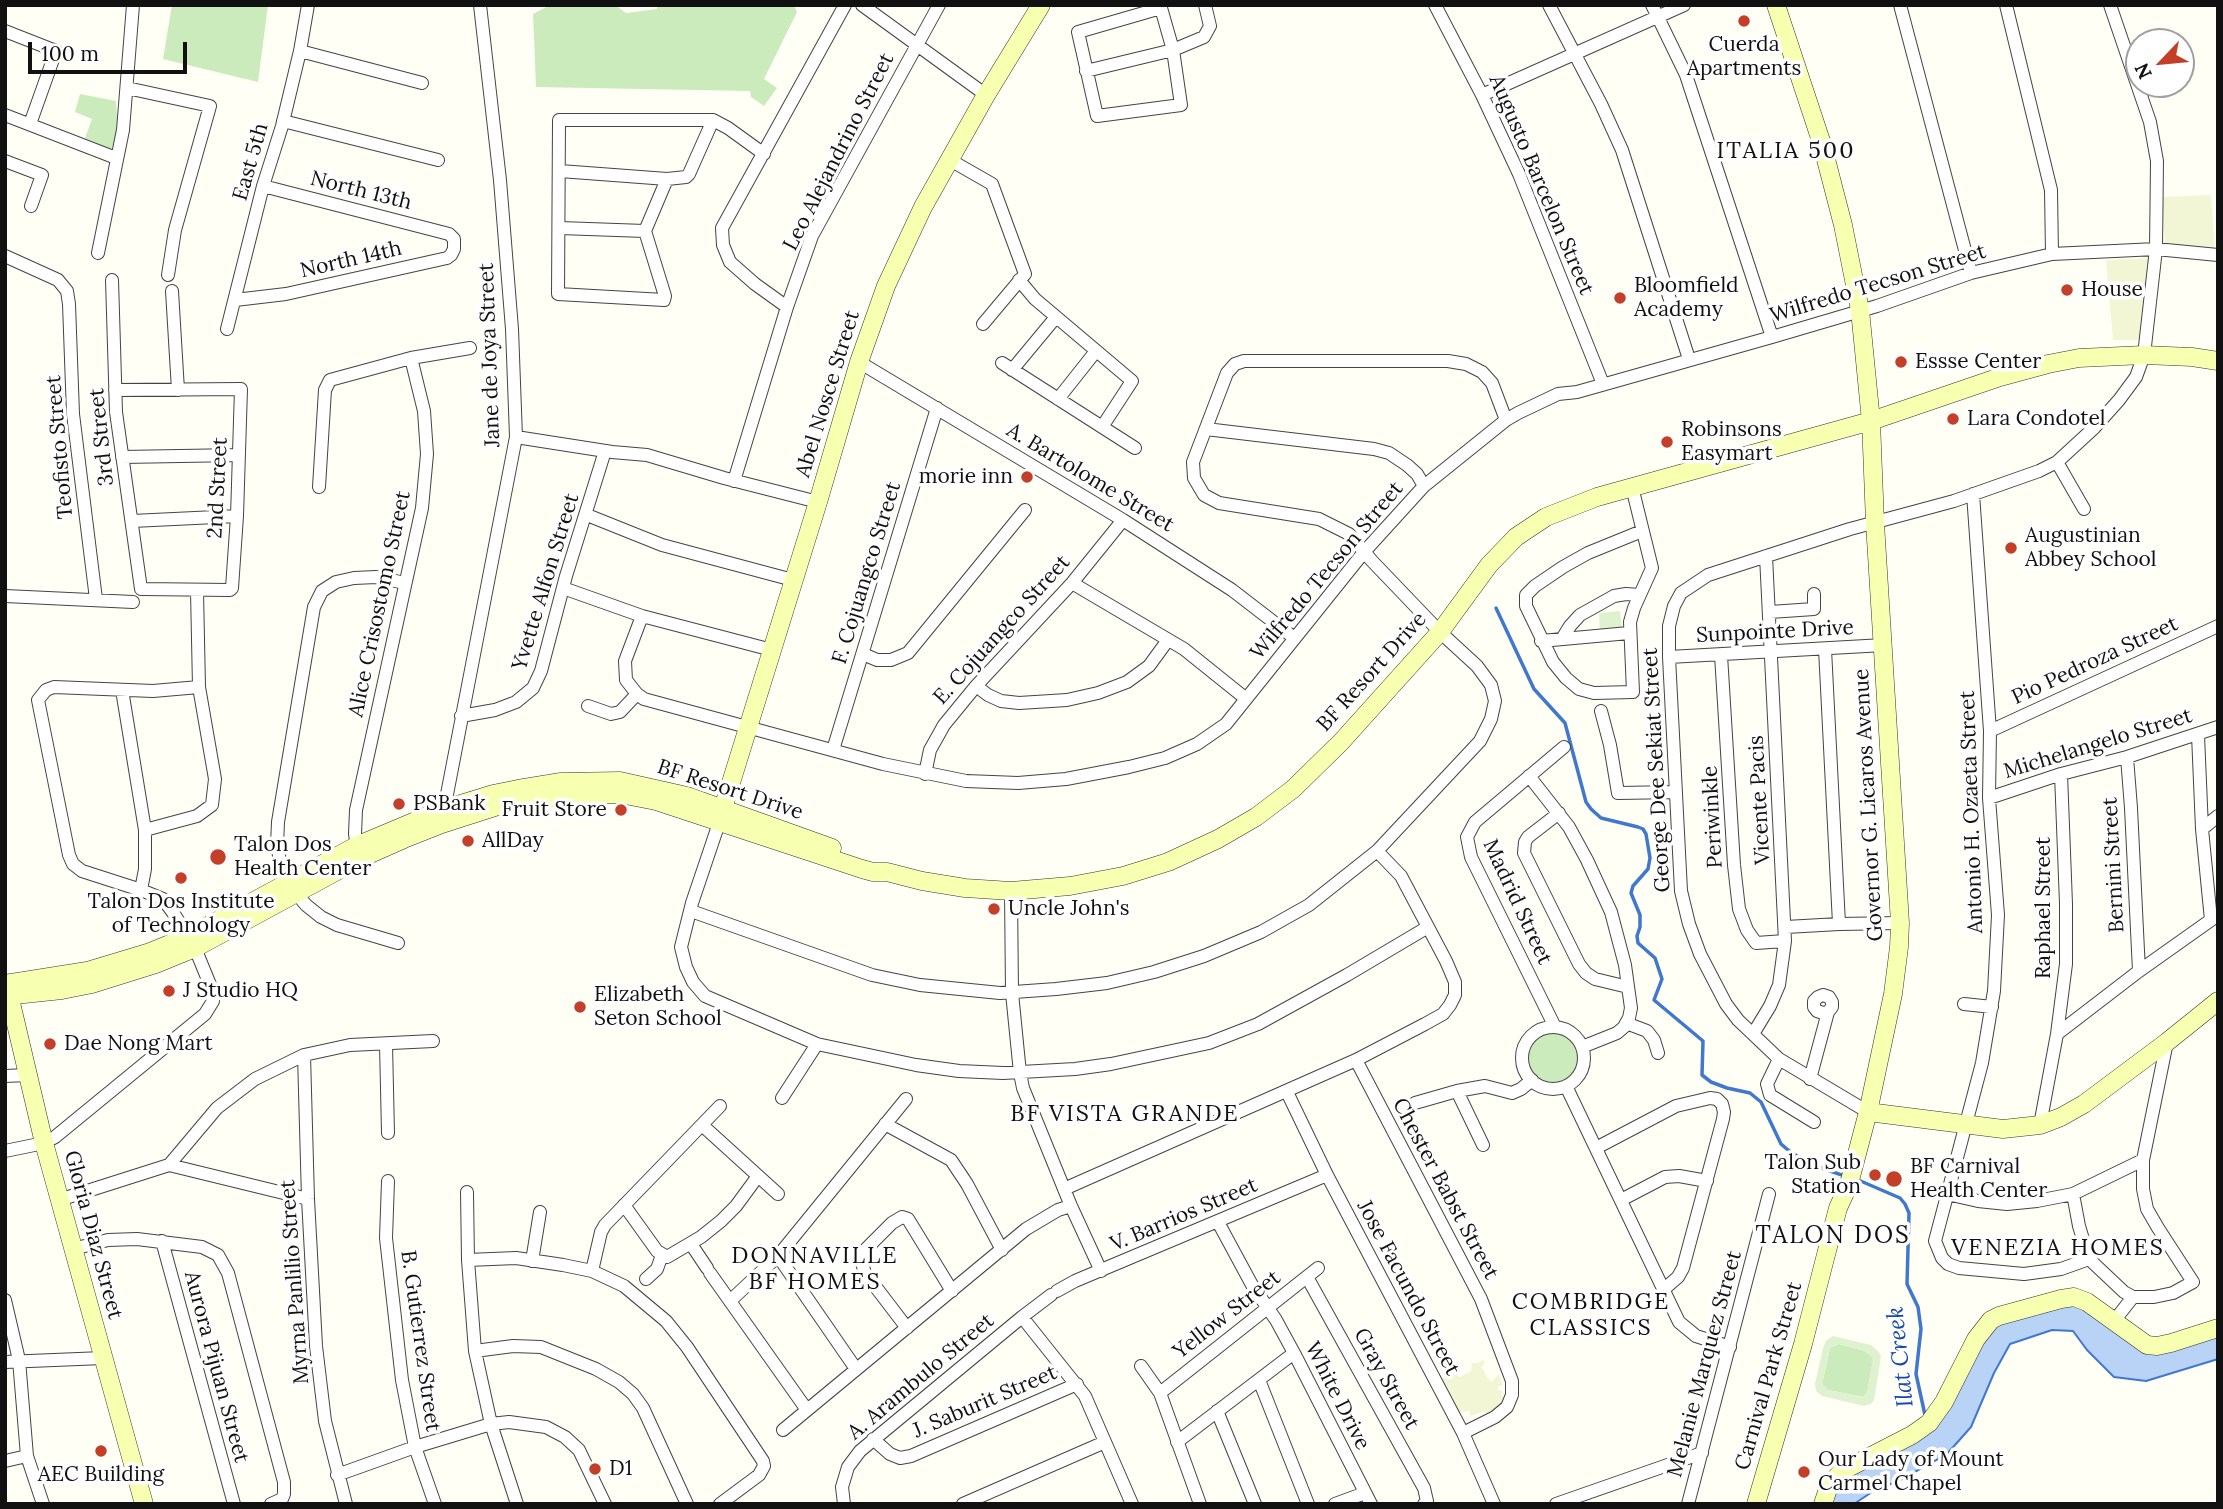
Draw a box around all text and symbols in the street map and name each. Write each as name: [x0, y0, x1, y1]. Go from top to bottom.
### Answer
marker: Cuerda Apartments: [1736, 13, 1752, 29]
scale bar: [32, 28, 191, 72]
north arrow: [2125, 28, 2195, 98]
place label: Cuerda Apartments: [1687, 32, 1801, 82]
text: 100 m: [41, 40, 99, 67]
street label: Leo Alejandrino Street: [778, 49, 900, 255]
text: N: [2129, 59, 2157, 83]
street label: Augusto Barcelon Street: [1483, 71, 1599, 299]
street label: East 5th: [228, 120, 274, 204]
district label: ITALIA 500: [1718, 137, 1854, 165]
street label: North 13th: [308, 166, 414, 216]
street label: North 14th: [298, 236, 404, 284]
street label: Wilfredo Tecson Street: [1767, 239, 1989, 329]
street label: Jane de Joya Street: [474, 262, 506, 448]
place label: Bloomfield Academy: [1634, 273, 1739, 323]
place label: House: [2081, 277, 2143, 303]
marker: House: [2059, 282, 2075, 298]
marker: Bloomfield Academy: [1612, 290, 1628, 306]
street label: Abel Nosce Street: [791, 307, 865, 481]
place label: Essse Center: [1915, 349, 2041, 375]
marker: Essse Center: [1893, 354, 1909, 370]
street label: Teofisto Street: [41, 374, 79, 520]
street label: 3rd Street: [84, 387, 120, 487]
place label: Lara Condotel: [1967, 406, 2106, 432]
marker: Lara Condotel: [1945, 411, 1961, 427]
place label: Robinsons Easymart: [1681, 417, 1782, 467]
street label: A. Bartolome Street: [1002, 418, 1178, 538]
marker: Robinsons Easymart: [1659, 434, 1675, 450]
street label: 2nd Street: [203, 437, 233, 539]
place label: morie inn: [919, 464, 1013, 490]
marker: morie inn: [1019, 469, 1035, 485]
street label: Wilfredo Tecson Street: [1245, 477, 1409, 665]
street label: F. Cojuangco Street: [827, 479, 907, 667]
street label: Alice Crisostomo Street: [344, 489, 416, 719]
street label: Yvette Alfon Street: [507, 491, 585, 673]
place label: Augustinian Abbey School: [2025, 523, 2156, 573]
marker: Augustinian Abbey School: [2003, 540, 2019, 556]
street label: E. Cojuangco Street: [928, 550, 1076, 710]
street label: BF Resort Drive: [1312, 607, 1432, 737]
street label: Pio Pedroza Street: [2008, 611, 2182, 711]
street label: Sunpointe Drive: [1695, 615, 1855, 649]
street label: George Dee Sekiat Street: [1638, 647, 1676, 893]
street label: Governor G. Licaros Avenue: [1849, 668, 1889, 942]
street label: Antonio H. Ozaeta Street: [1955, 690, 1989, 934]
street label: Michelangelo Street: [2001, 703, 2195, 785]
street label: Vicente Pacis: [1744, 735, 1776, 865]
street label: BF Resort Drive: [654, 755, 806, 825]
street label: Periwinkle: [1698, 765, 1728, 869]
place label: PSBank: [413, 791, 486, 817]
marker: PSBank: [391, 796, 407, 812]
street label: Bernini Street: [2098, 796, 2130, 934]
place label: Fruit Store: [502, 797, 607, 823]
marker: Fruit Store: [613, 802, 629, 818]
place label: AllDay: [482, 828, 544, 854]
place label: Talon Dos Health Center: [234, 832, 371, 882]
marker: AllDay: [460, 833, 476, 849]
street label: Madrid Street: [1477, 835, 1557, 969]
street label: Raphael Street: [2031, 837, 2057, 979]
marker: Talon Dos Health Center: [208, 847, 228, 867]
marker: Talon Dos Institute of Technology: [173, 870, 189, 886]
place label: Talon Dos Institute of Technology: [87, 889, 275, 939]
place label: Uncle John's: [1008, 896, 1129, 922]
marker: Uncle John's: [986, 901, 1002, 917]
place label: J Studio HQ: [183, 978, 298, 1004]
place label: Elizabeth Seton School: [594, 982, 722, 1032]
marker: J Studio HQ: [161, 983, 177, 999]
marker: Elizabeth Seton School: [572, 999, 588, 1015]
place label: Dae Nong Mart: [64, 1031, 213, 1057]
marker: Dae Nong Mart: [42, 1036, 58, 1052]
street label: Chester Babst Street: [1387, 1094, 1503, 1284]
district label: BF VISTA GRANDE: [1012, 1100, 1238, 1128]
street label: Gloria Diaz Street: [58, 1148, 128, 1322]
place label: Talon Sub Station: [1764, 1150, 1861, 1200]
place label: BF Carnival Health Center: [1910, 1154, 2047, 1204]
marker: Talon Sub Station: [1867, 1167, 1883, 1183]
marker: BF Carnival Health Center: [1884, 1169, 1904, 1189]
street label: V. Barrios Street: [1107, 1173, 1261, 1257]
street label: Myrna Panlilio Street: [275, 1179, 315, 1385]
street label: Jose Facundo Street: [1351, 1196, 1465, 1380]
district label: TALON DOS: [1757, 1222, 1909, 1250]
district label: VENEZIA HOMES: [1953, 1234, 2163, 1262]
district label: DONNAVILLE BF HOMES: [733, 1242, 897, 1296]
street label: Melanie Marquez Street: [1663, 1248, 1747, 1480]
street label: B. Gutierrez Street: [395, 1249, 445, 1433]
street label: Yellow Street: [1168, 1265, 1286, 1365]
street label: Aurora Pijuan Street: [178, 1268, 254, 1466]
street label: Carnival Park Street: [1730, 1279, 1808, 1473]
district label: COMBRIDGE CLASSICS: [1513, 1288, 1669, 1342]
water label: Ilat Creek: [1882, 1305, 1920, 1409]
street label: A. Arambulo Street: [843, 1308, 999, 1446]
street label: Gray Street: [1348, 1324, 1424, 1434]
street label: White Drive: [1299, 1338, 1375, 1454]
street label: J. Saburit Street: [909, 1360, 1061, 1444]
marker: AEC Building: [93, 1443, 109, 1459]
place label: Our Lady of Mount Carmel Chapel: [1818, 1447, 2004, 1497]
place label: D1: [609, 1456, 632, 1482]
marker: D1: [587, 1461, 603, 1477]
place label: AEC Building: [38, 1462, 164, 1488]
marker: Our Lady of Mount Carmel Chapel: [1796, 1464, 1812, 1480]

